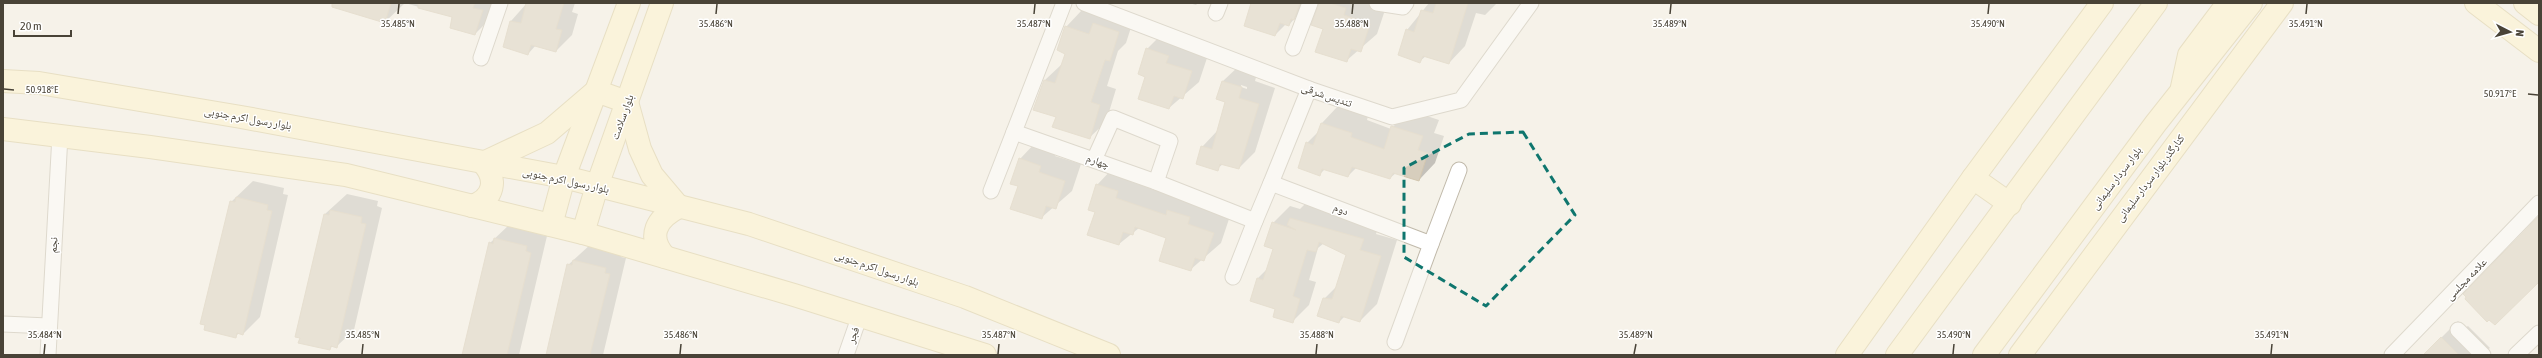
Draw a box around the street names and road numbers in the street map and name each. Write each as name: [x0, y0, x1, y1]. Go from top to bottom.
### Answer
street label: تندیس شرقی: [1300, 81, 1355, 110]
street label: بلوار سلامت: [608, 93, 636, 141]
street label: بلوار رسول اکرم جنوبی: [203, 104, 293, 133]
street label: کنارگذر بلوار سردار سلیمانی: [2113, 132, 2188, 225]
street label: بلوار سردار سلیمانی: [2088, 144, 2144, 212]
street label: چهارم: [1085, 151, 1111, 171]
street label: بلوار رسول اکرم جنوبی: [521, 165, 610, 196]
street label: دوم: [1331, 201, 1351, 218]
street label: نجم: [47, 237, 61, 253]
street label: بلوار رسول اکرم جنوبی: [833, 248, 921, 289]
street label: علامه مجلسی: [2443, 255, 2490, 303]
street label: فجر: [844, 325, 862, 346]

